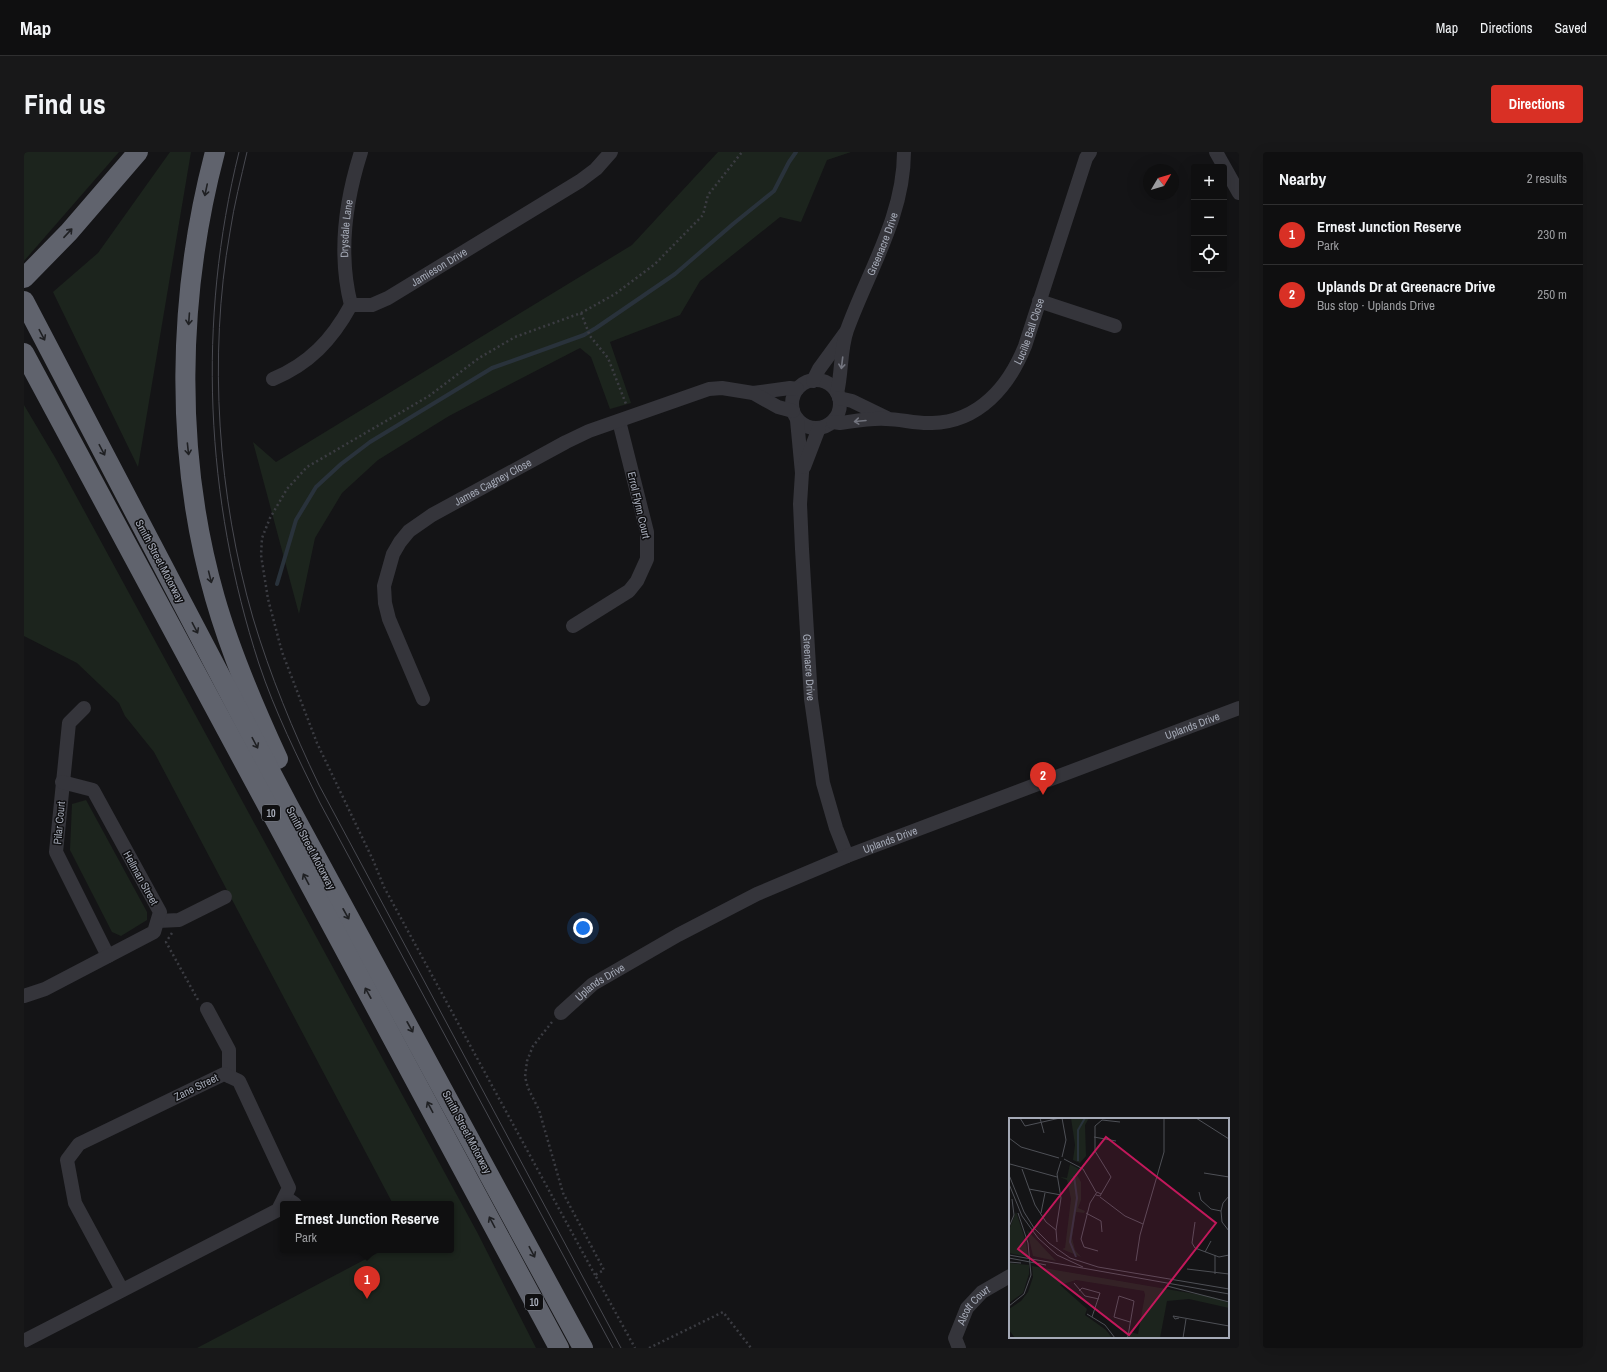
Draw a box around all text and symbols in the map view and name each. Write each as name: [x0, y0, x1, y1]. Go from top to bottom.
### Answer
text: Map: [20, 15, 51, 41]
text: Map: [1436, 19, 1458, 37]
text: Directions: [1480, 19, 1532, 37]
text: Saved: [1554, 19, 1587, 37]
text: Find us: [24, 85, 106, 123]
button: Directions: [1491, 85, 1583, 123]
north arrow: [1143, 164, 1179, 200]
map controls: [1191, 164, 1227, 272]
button: +: [1191, 164, 1227, 200]
text: Nearby: [1279, 167, 1326, 190]
text: 2 results: [1527, 170, 1567, 187]
one-way arrow: [202, 183, 210, 196]
street label: Drysdale Lane: [337, 198, 356, 258]
button: −: [1191, 200, 1227, 236]
street label: Greenacre Drive: [864, 211, 901, 278]
text: Ernest Junction Reserve: [1317, 216, 1461, 237]
text: 1: [1289, 226, 1295, 243]
text: 230 m: [1537, 226, 1567, 243]
one-way arrow: [63, 228, 73, 238]
button: locate: [1191, 236, 1227, 272]
text: Park: [1317, 237, 1339, 254]
street label: Jamieson Drive: [408, 244, 470, 289]
text: Uplands Dr at Greenacre Drive: [1317, 276, 1495, 297]
text: 2: [1289, 286, 1295, 303]
text: 250 m: [1537, 286, 1567, 303]
street label: Lucille Ball Close: [1011, 296, 1047, 367]
text: Bus stop · Uplands Drive: [1317, 297, 1435, 314]
one-way arrow: [185, 312, 192, 325]
one-way arrow: [39, 329, 46, 341]
one-way arrow: [838, 356, 846, 369]
one-way arrow: [854, 417, 867, 424]
one-way arrow: [184, 442, 192, 455]
one-way arrow: [99, 444, 107, 456]
street label: James Cagney Close: [452, 455, 534, 509]
street label: Errol Flynn Court: [625, 470, 654, 540]
street label: Smith Street Motorway: [132, 517, 188, 605]
one-way arrow: [206, 570, 214, 583]
one-way arrow: [192, 621, 199, 633]
street label: Greenacre Drive: [800, 634, 818, 701]
street label: Uplands Drive: [1163, 709, 1221, 742]
one-way arrow: [252, 736, 260, 748]
pin: 2: [1030, 762, 1056, 795]
street label: Pilar Court: [50, 800, 68, 845]
street label: Smith Street Motorway: [283, 804, 339, 892]
road number: 10: [262, 805, 280, 821]
street label: Uplands Drive: [861, 823, 919, 856]
street label: Hellman Street: [120, 849, 162, 908]
one-way arrow: [302, 873, 309, 885]
one-way arrow: [343, 907, 351, 919]
your location: [573, 918, 593, 938]
street label: Uplands Drive: [572, 960, 627, 1004]
one-way arrow: [364, 987, 372, 999]
one-way arrow: [407, 1021, 414, 1033]
street label: Zane Street: [172, 1070, 221, 1104]
street label: Smith Street Motorway: [439, 1088, 495, 1176]
one-way arrow: [426, 1101, 434, 1113]
inset map: [1009, 1118, 1229, 1338]
popup: [280, 1201, 454, 1253]
text: Ernest Junction Reserve: [295, 1208, 439, 1229]
one-way arrow: [487, 1216, 495, 1228]
text: Park: [295, 1229, 317, 1246]
one-way arrow: [528, 1246, 536, 1258]
pin: 1: [354, 1266, 380, 1299]
street label: Alcott Court: [954, 1282, 993, 1328]
road number: 10: [525, 1294, 543, 1310]

